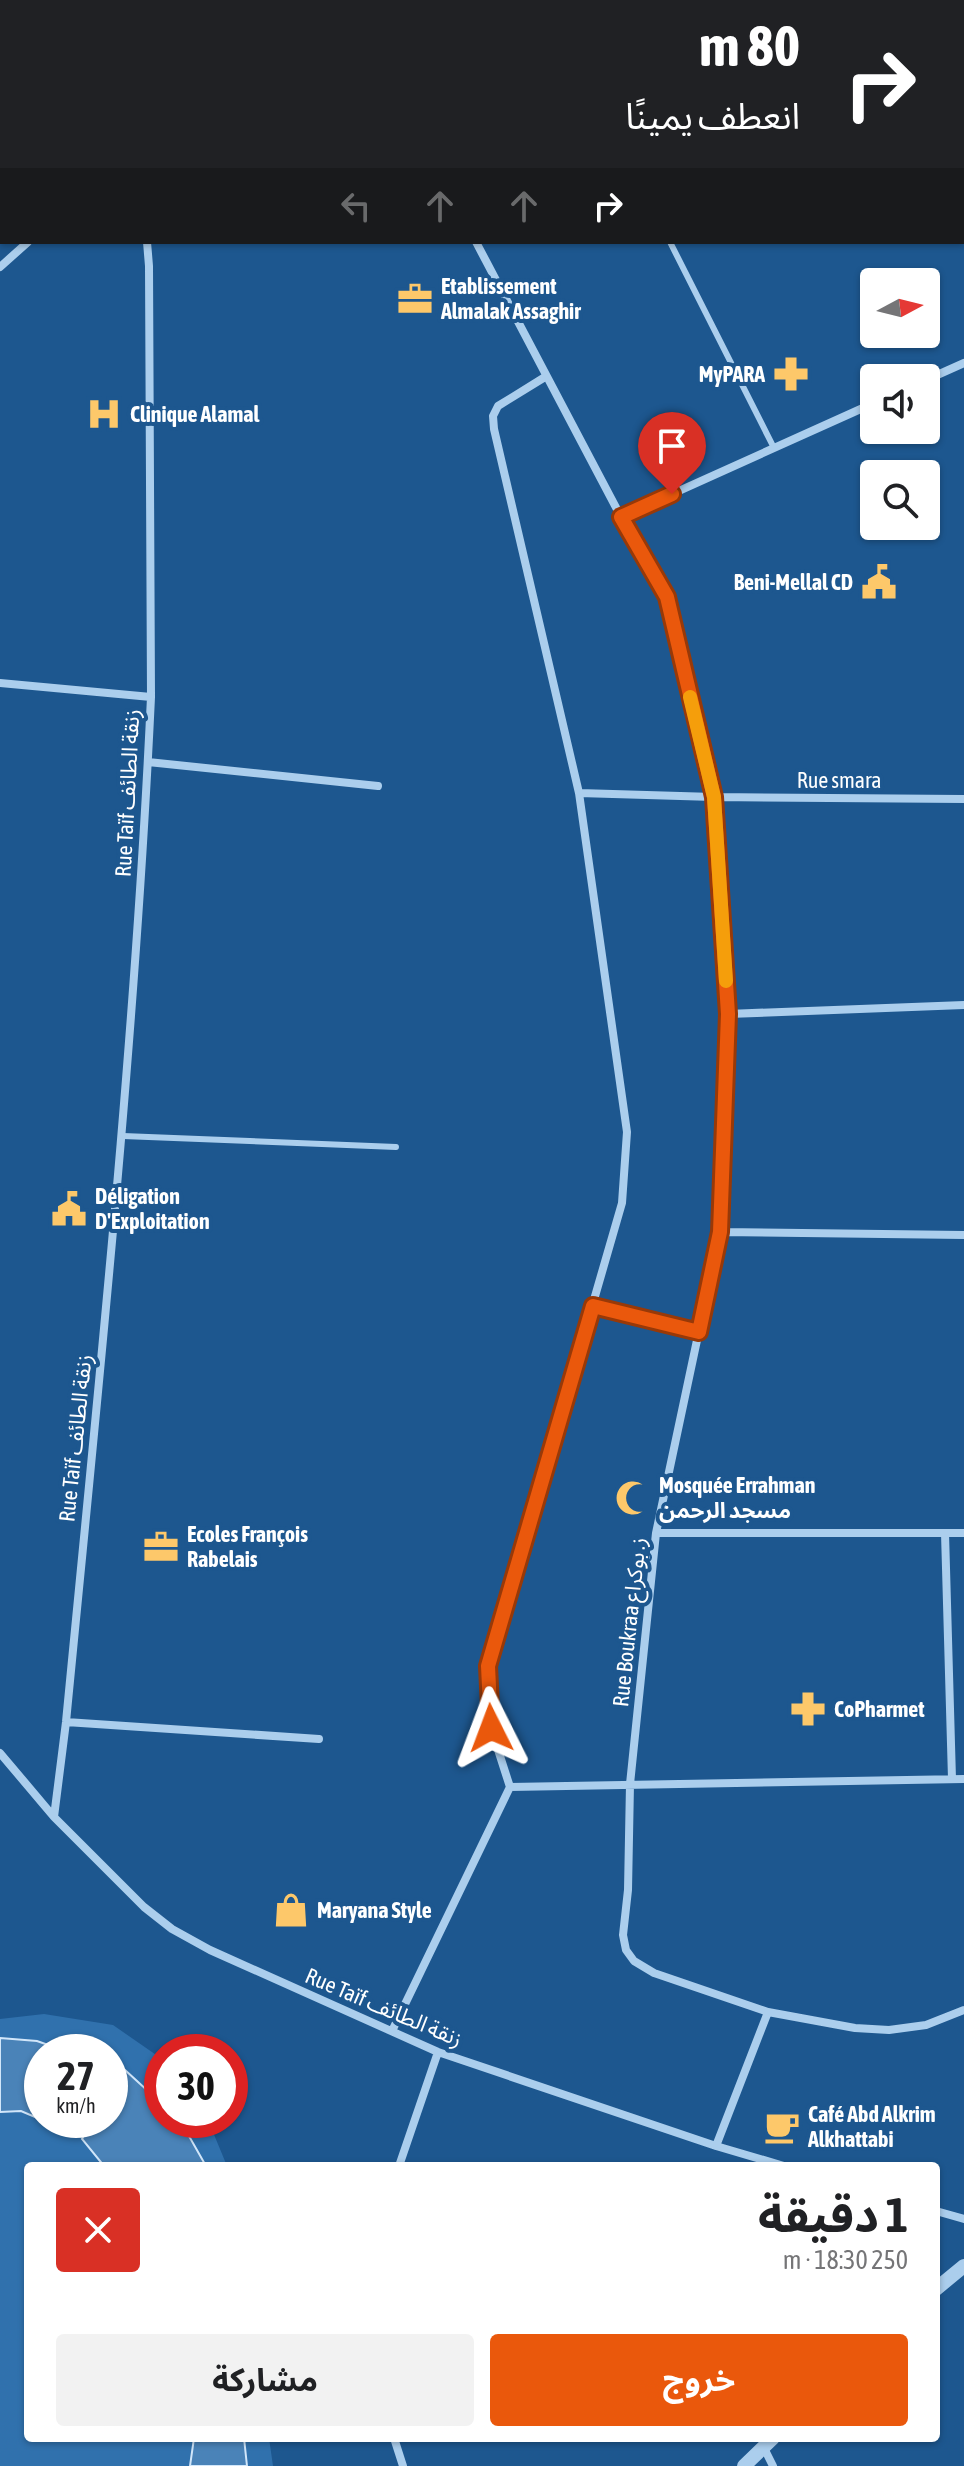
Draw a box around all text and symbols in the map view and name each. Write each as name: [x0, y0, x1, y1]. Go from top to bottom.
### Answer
text: 80 m: [699, 14, 800, 78]
icon: right: [828, 32, 932, 136]
text: انعطف يمينًا: [625, 95, 800, 137]
icon: left: [334, 184, 378, 228]
icon: ahead: [418, 184, 462, 228]
icon: ahead: [502, 184, 546, 228]
icon: right: [586, 184, 630, 228]
north arrow: [860, 268, 940, 348]
map controls: [860, 268, 940, 540]
place label: Etablissement Almalak Assaghir: [440, 273, 581, 324]
office icon: Etablissement Almalak Assaghir: [396, 280, 434, 318]
pharmacy icon: MyPARA: [772, 355, 810, 393]
place label: MyPARA: [699, 361, 765, 387]
button: sound: [860, 364, 940, 444]
hospital icon: Clinique Alamal: [85, 395, 123, 433]
place label: Clinique Alamal: [130, 401, 260, 427]
pin: [638, 412, 706, 494]
icon: arrive: [650, 424, 694, 468]
button: search: [860, 460, 940, 540]
public building icon: Beni-Mellal CD: [860, 563, 898, 601]
place label: Beni-Mellal CD: [734, 569, 853, 595]
street label: Rue Taïf زنقة الطائف: [110, 708, 145, 878]
street label: Rue smara: [797, 767, 881, 793]
place label: Déligation D'Exploitation: [95, 1183, 210, 1234]
public building icon: Déligation D'Exploitation: [50, 1190, 88, 1228]
street label: Rue Taïf زنقة الطائف: [53, 1353, 98, 1523]
place label: Mosquée Errahman مسجد الرحمن: [659, 1472, 815, 1523]
mosque icon: Mosquée Errahman مسجد الرحمن: [614, 1479, 652, 1517]
place label: Ecoles François Rabelais: [187, 1521, 308, 1572]
office icon: Ecoles François Rabelais: [142, 1528, 180, 1566]
street label: Rue Boukraa ز. بوكراع: [607, 1536, 655, 1708]
position arrow: [449, 1686, 533, 1770]
pharmacy icon: CoPharmet: [789, 1690, 827, 1728]
place label: CoPharmet: [834, 1696, 925, 1722]
shop icon: Maryana Style: [272, 1891, 310, 1929]
place label: Maryana Style: [317, 1897, 432, 1923]
street label: Rue Taïf زنقة الطائف: [301, 1962, 466, 2053]
speed limit sign: 30: [144, 2034, 248, 2138]
text: 27: [57, 2053, 95, 2098]
text: km/h: [56, 2094, 96, 2117]
place label: Café Abd Alkrim Alkhattabi: [807, 2101, 936, 2152]
cafe icon: Café Abd Alkrim Alkhattabi: [763, 2108, 801, 2146]
text: 1 دقيقة: [758, 2187, 908, 2242]
button: close: [56, 2188, 140, 2272]
text: 250 m · 18:30: [783, 2245, 908, 2275]
button: مشاركة: [56, 2334, 474, 2426]
button: خروج: [490, 2334, 908, 2426]

